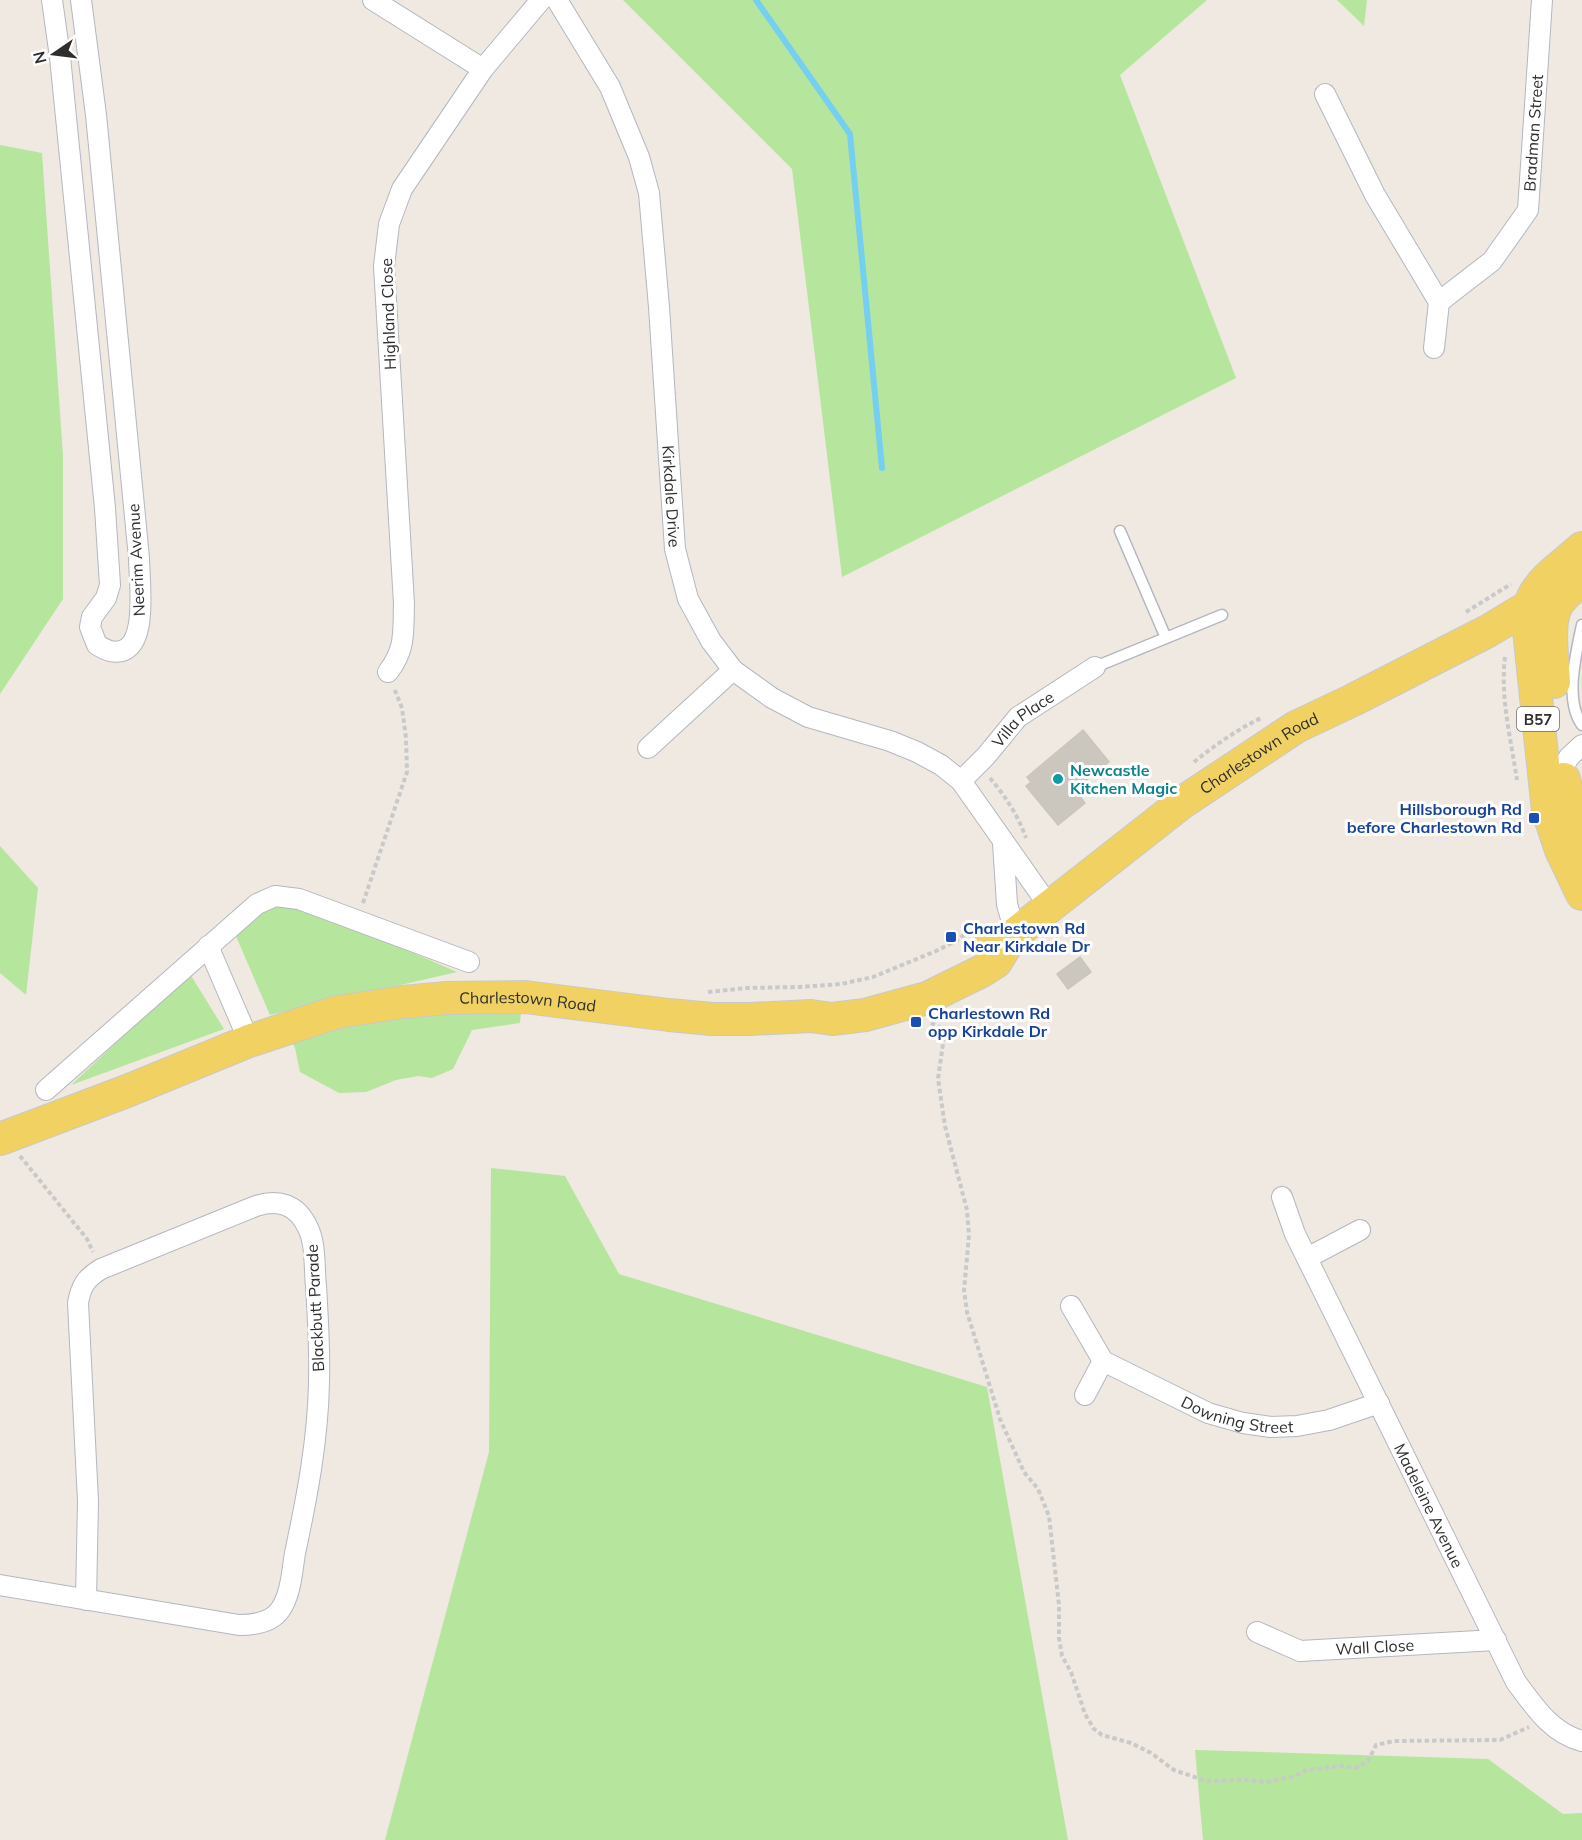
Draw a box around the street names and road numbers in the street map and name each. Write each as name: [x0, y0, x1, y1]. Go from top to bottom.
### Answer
street label: Bradman Street: [1519, 73, 1547, 192]
street label: Highland Close: [376, 258, 400, 370]
street label: Kirkdale Drive: [658, 444, 685, 548]
street label: Neerim Avenue: [123, 503, 149, 617]
street label: Villa Place: [987, 687, 1057, 751]
road number: B57: [1517, 707, 1559, 731]
street label: Charlestown Road: [1196, 708, 1322, 798]
street label: Charlestown Road: [459, 987, 597, 1016]
street label: Blackbutt Parade: [302, 1244, 328, 1372]
street label: Downing Street: [1178, 1391, 1294, 1437]
street label: Madeleine Avenue: [1390, 1440, 1468, 1571]
street label: Wall Close: [1335, 1635, 1415, 1659]

